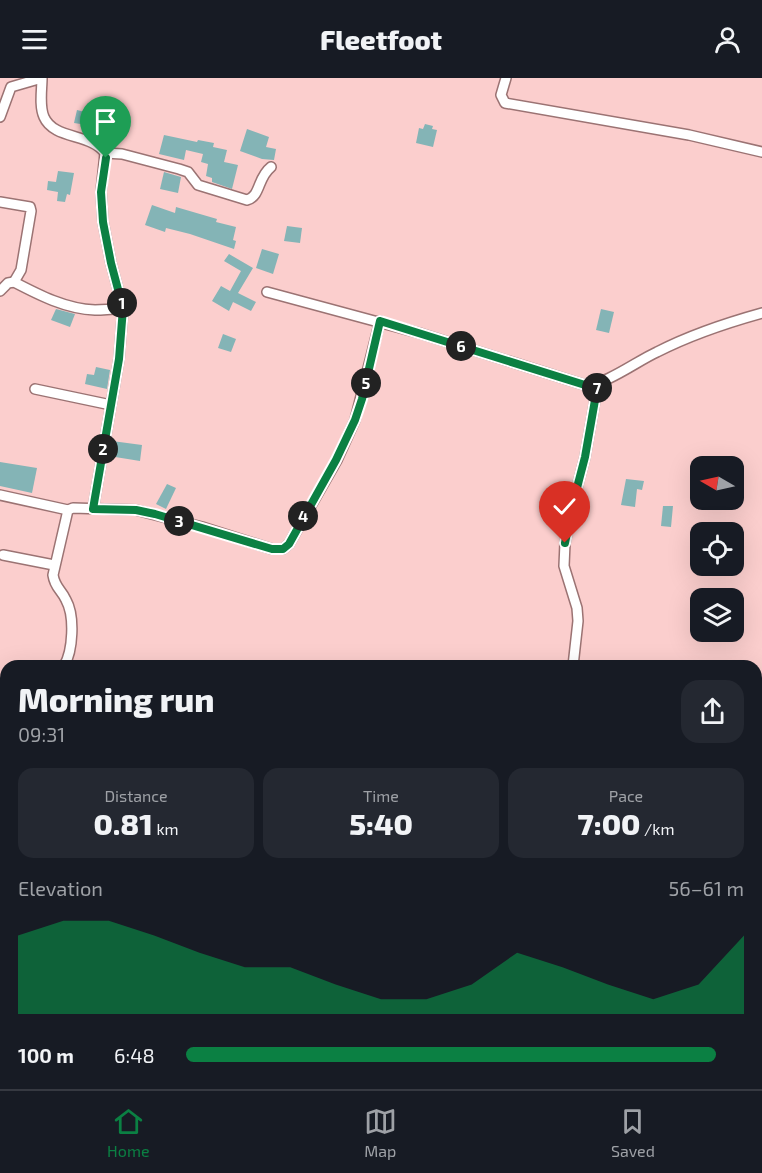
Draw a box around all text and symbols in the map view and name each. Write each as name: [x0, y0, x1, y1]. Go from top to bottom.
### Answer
icon: menu: [18, 23, 51, 56]
text: Fleetfoot: [320, 23, 442, 55]
icon: person: [711, 23, 744, 56]
pin: [80, 96, 131, 158]
icon: arrive: [89, 105, 122, 138]
pin: 1: [107, 288, 137, 318]
text: 1: [119, 293, 125, 312]
pin: 6: [446, 331, 476, 361]
text: 6: [456, 336, 466, 355]
pin: 5: [351, 368, 381, 398]
text: 5: [362, 373, 370, 392]
pin: 7: [582, 373, 612, 403]
text: 7: [593, 378, 601, 397]
pin: 2: [88, 434, 118, 464]
text: 2: [98, 439, 108, 458]
north arrow: [690, 456, 744, 510]
map controls: [690, 456, 744, 642]
pin: [539, 481, 590, 543]
icon: check: [548, 490, 581, 523]
pin: 4: [288, 501, 318, 531]
pin: 3: [164, 506, 194, 536]
text: 4: [298, 506, 308, 525]
text: 3: [174, 511, 184, 530]
button: locate: [690, 522, 744, 576]
button: layers: [690, 588, 744, 642]
text: Morning run: [18, 679, 215, 719]
button: share: [681, 680, 744, 743]
text: 09:31: [18, 722, 65, 746]
text: Distance: [104, 786, 168, 805]
text: Time: [363, 786, 399, 805]
text: Pace: [609, 786, 643, 805]
text: 0.81: [93, 805, 153, 841]
text: 5:40: [349, 805, 413, 841]
text: 7:00: [578, 805, 640, 841]
text: km: [153, 819, 179, 838]
text: /km: [640, 819, 674, 838]
text: Elevation: [18, 876, 103, 900]
text: 56–61 m: [669, 876, 744, 900]
text: 100 m: [18, 1043, 74, 1067]
text: 6:48: [114, 1043, 155, 1067]
tab: Home: [107, 1105, 150, 1160]
tab: Map: [364, 1105, 397, 1160]
tab: Saved: [611, 1105, 655, 1160]

